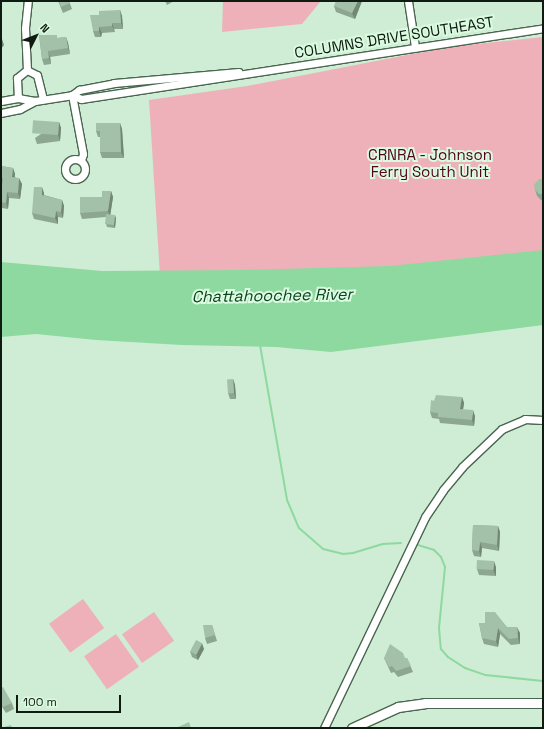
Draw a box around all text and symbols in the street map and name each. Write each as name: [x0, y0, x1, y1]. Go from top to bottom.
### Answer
street label: COLUMNS DRIVE SOUTHEAST: [293, 12, 495, 62]
north arrow: [16, 16, 56, 56]
text: N: [37, 21, 53, 35]
park label: CRNRA - Johnson Ferry South Unit: [367, 145, 493, 180]
water label: Chattahoochee River: [191, 285, 353, 307]
scale bar: [18, 687, 123, 713]
text: 100 m: [23, 694, 57, 710]

